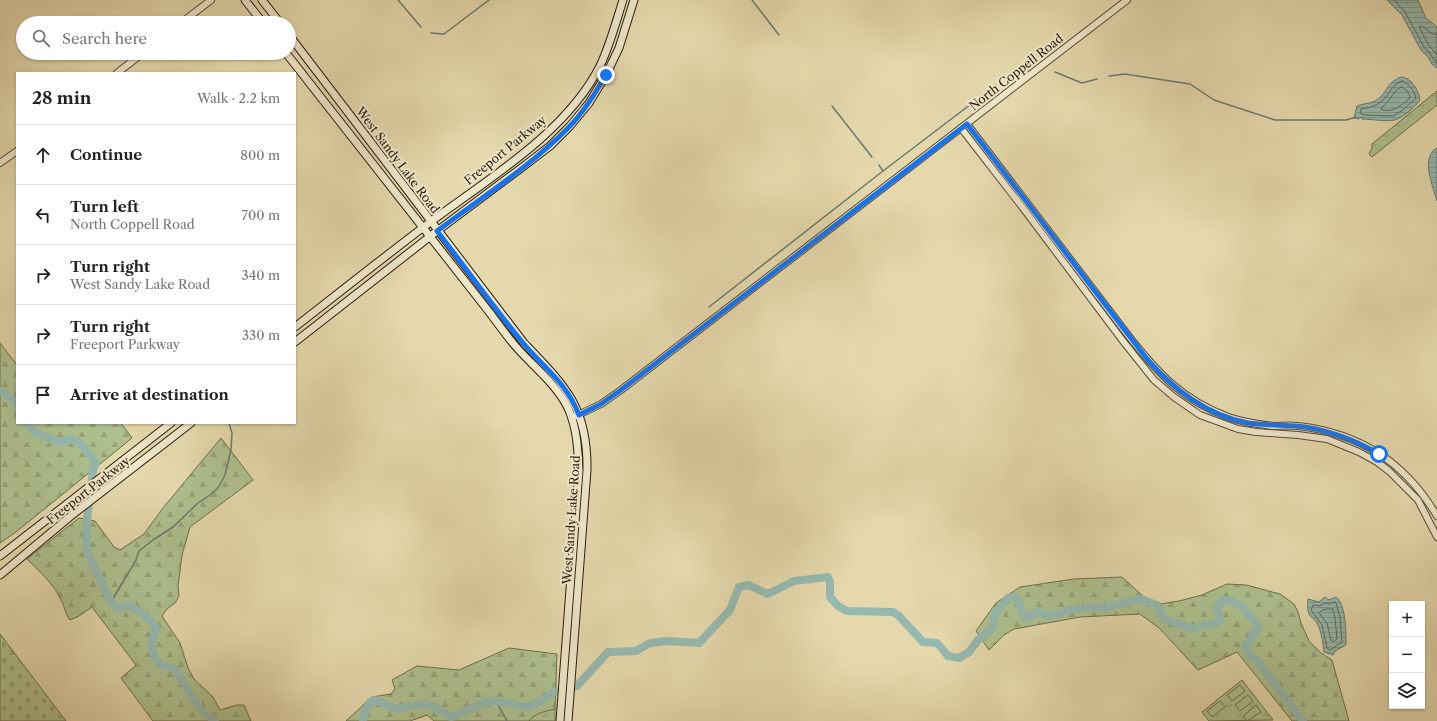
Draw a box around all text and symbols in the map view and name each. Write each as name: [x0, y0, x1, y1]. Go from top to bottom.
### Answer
search box: [16, 16, 296, 60]
icon: search: [30, 27, 52, 49]
text: Search here: [62, 29, 147, 48]
street label: North Coppell Road: [966, 30, 1067, 113]
route end: [597, 66, 615, 84]
text: 28 min: [32, 88, 91, 108]
text: Walk · 2.2 km: [197, 90, 280, 106]
street label: West Sandy Lake Road: [352, 103, 443, 217]
street label: Freeport Parkway: [461, 112, 549, 188]
icon: ahead: [32, 144, 54, 166]
text: Continue: [70, 145, 142, 164]
text: 800 m: [240, 147, 280, 163]
text: Turn left: [70, 197, 139, 216]
icon: left: [32, 204, 54, 226]
text: 700 m: [242, 207, 280, 223]
text: North Coppell Road: [70, 216, 195, 232]
text: Turn right: [70, 257, 150, 276]
icon: right: [32, 264, 54, 286]
text: 340 m: [242, 267, 280, 283]
text: West Sandy Lake Road: [70, 276, 210, 292]
text: Turn right: [70, 317, 150, 336]
icon: right: [32, 324, 54, 346]
text: 330 m: [242, 327, 280, 343]
text: Freeport Parkway: [70, 336, 180, 352]
icon: arrive: [32, 384, 54, 406]
text: Arrive at destination: [70, 385, 229, 404]
route start: [1370, 445, 1388, 463]
street label: Freeport Parkway: [43, 453, 133, 527]
street label: West Sandy Lake Road: [559, 454, 583, 586]
map controls: [1389, 601, 1425, 709]
button: +: [1389, 601, 1425, 637]
button: −: [1389, 637, 1425, 673]
button: layers: [1389, 673, 1425, 709]

